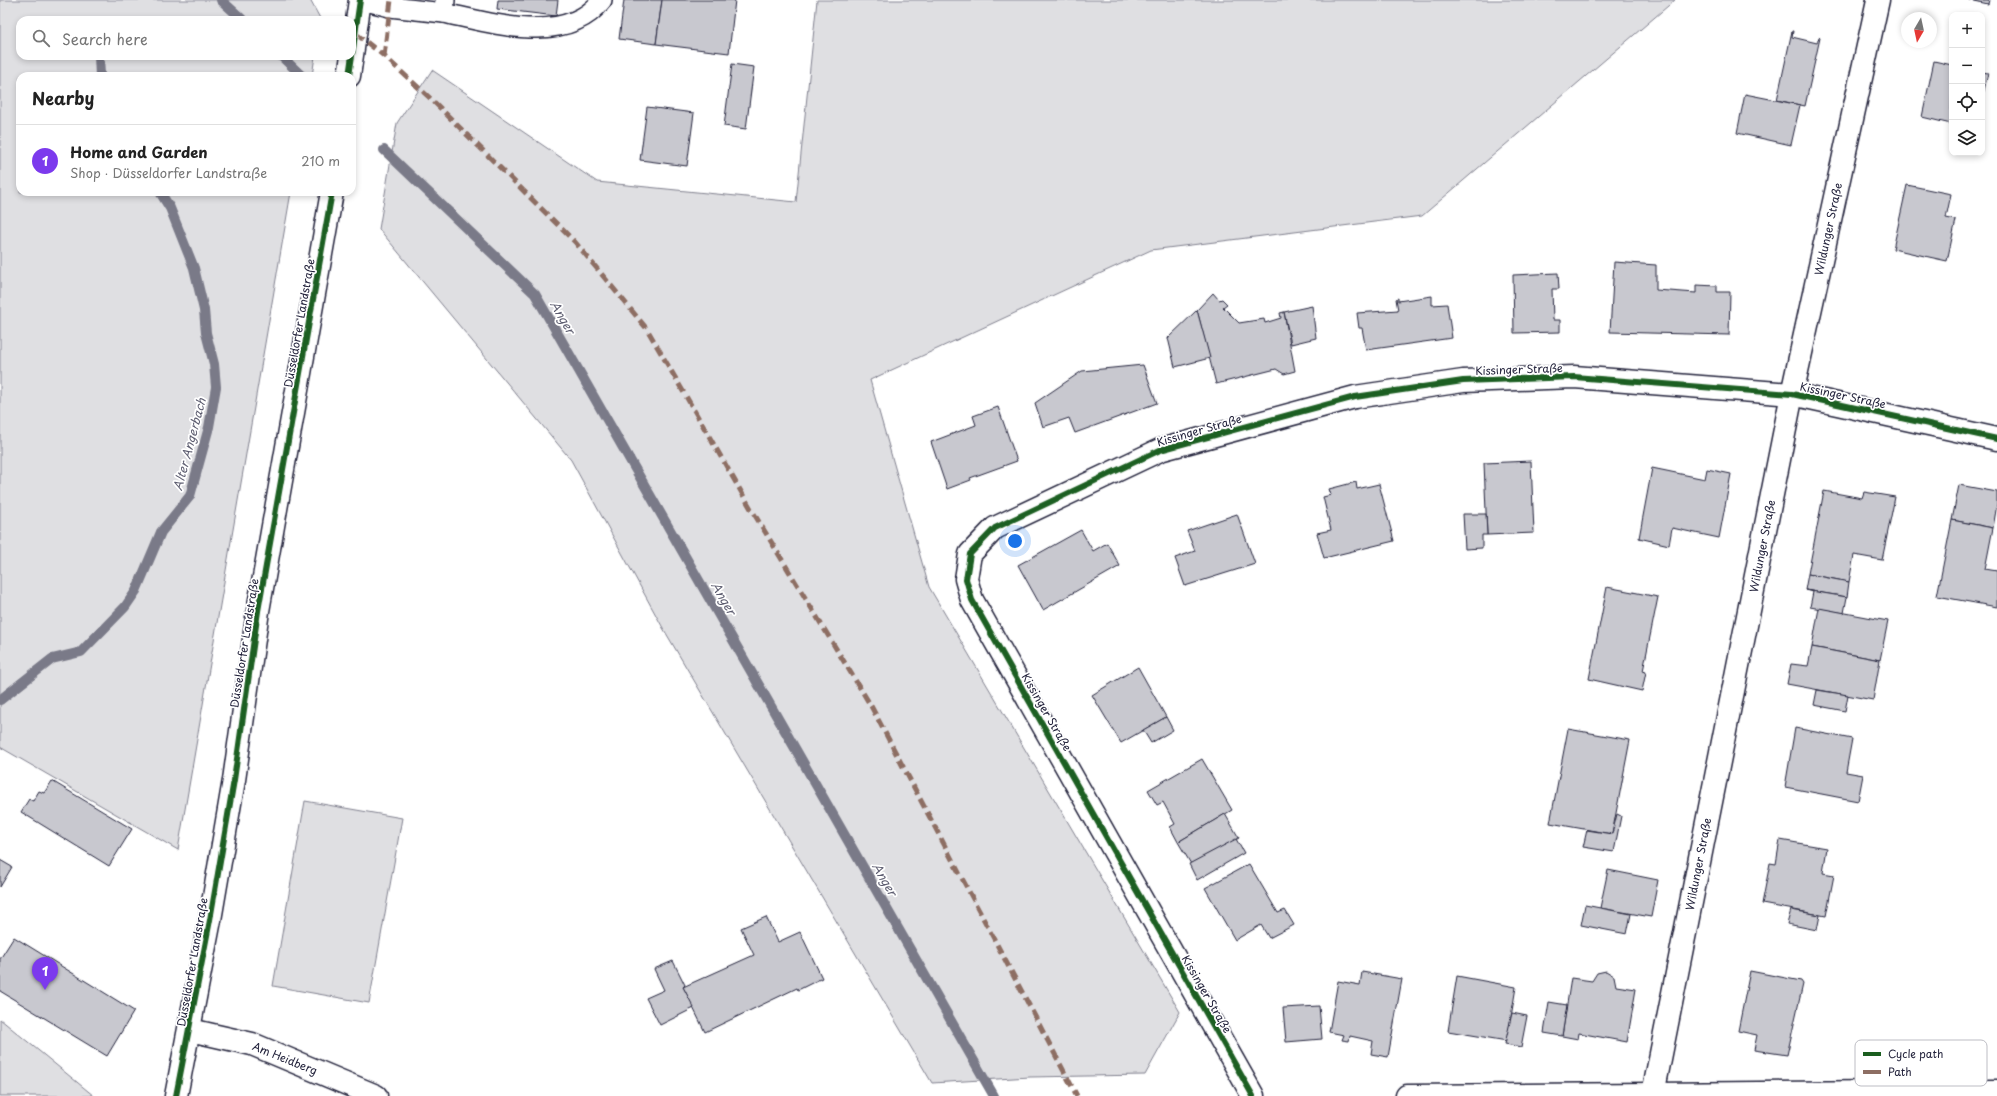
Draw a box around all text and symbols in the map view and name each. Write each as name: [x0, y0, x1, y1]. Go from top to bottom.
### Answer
north arrow: [1901, 12, 1937, 48]
map controls: [1949, 12, 1985, 156]
button: +: [1949, 12, 1985, 48]
search box: [16, 16, 356, 60]
icon: search: [30, 27, 52, 49]
text: Search here: [62, 27, 148, 50]
button: −: [1949, 48, 1985, 84]
button: locate: [1949, 84, 1985, 120]
text: Nearby: [32, 85, 94, 111]
button: layers: [1949, 120, 1985, 156]
text: Home and Garden: [70, 140, 208, 163]
text: 1: [42, 151, 48, 170]
text: 210 m: [301, 151, 340, 170]
text: Shop · Düsseldorfer Landstraße: [70, 163, 267, 182]
street label: Wildunger Straße: [1810, 181, 1846, 277]
street label: Düsseldorfer Landstraße: [279, 257, 319, 389]
water label: Anger: [546, 297, 581, 339]
street label: Kissinger Straße: [1475, 359, 1563, 379]
street label: Kissinger Straße: [1798, 378, 1888, 412]
water label: Alter Angerbach: [168, 395, 210, 492]
street label: Kissinger Straße: [1155, 410, 1244, 450]
street label: Wildunger Straße: [1745, 498, 1779, 594]
your location: [1005, 531, 1025, 551]
street label: Düsseldorfer Landstraße: [225, 577, 263, 709]
water label: Anger: [707, 578, 742, 620]
street label: Kissinger Straße: [1018, 670, 1076, 754]
street label: Wildunger Straße: [1681, 816, 1715, 912]
water label: Anger: [868, 859, 903, 901]
street label: Düsseldorfer Landstraße: [172, 896, 212, 1028]
street label: Kissinger Straße: [1178, 952, 1236, 1036]
pin: 1: [32, 957, 58, 990]
street label: Am Heidberg: [250, 1037, 320, 1079]
legend: [1855, 1040, 1987, 1086]
text: Cycle path: [1888, 1045, 1943, 1062]
text: Path: [1888, 1063, 1912, 1080]

